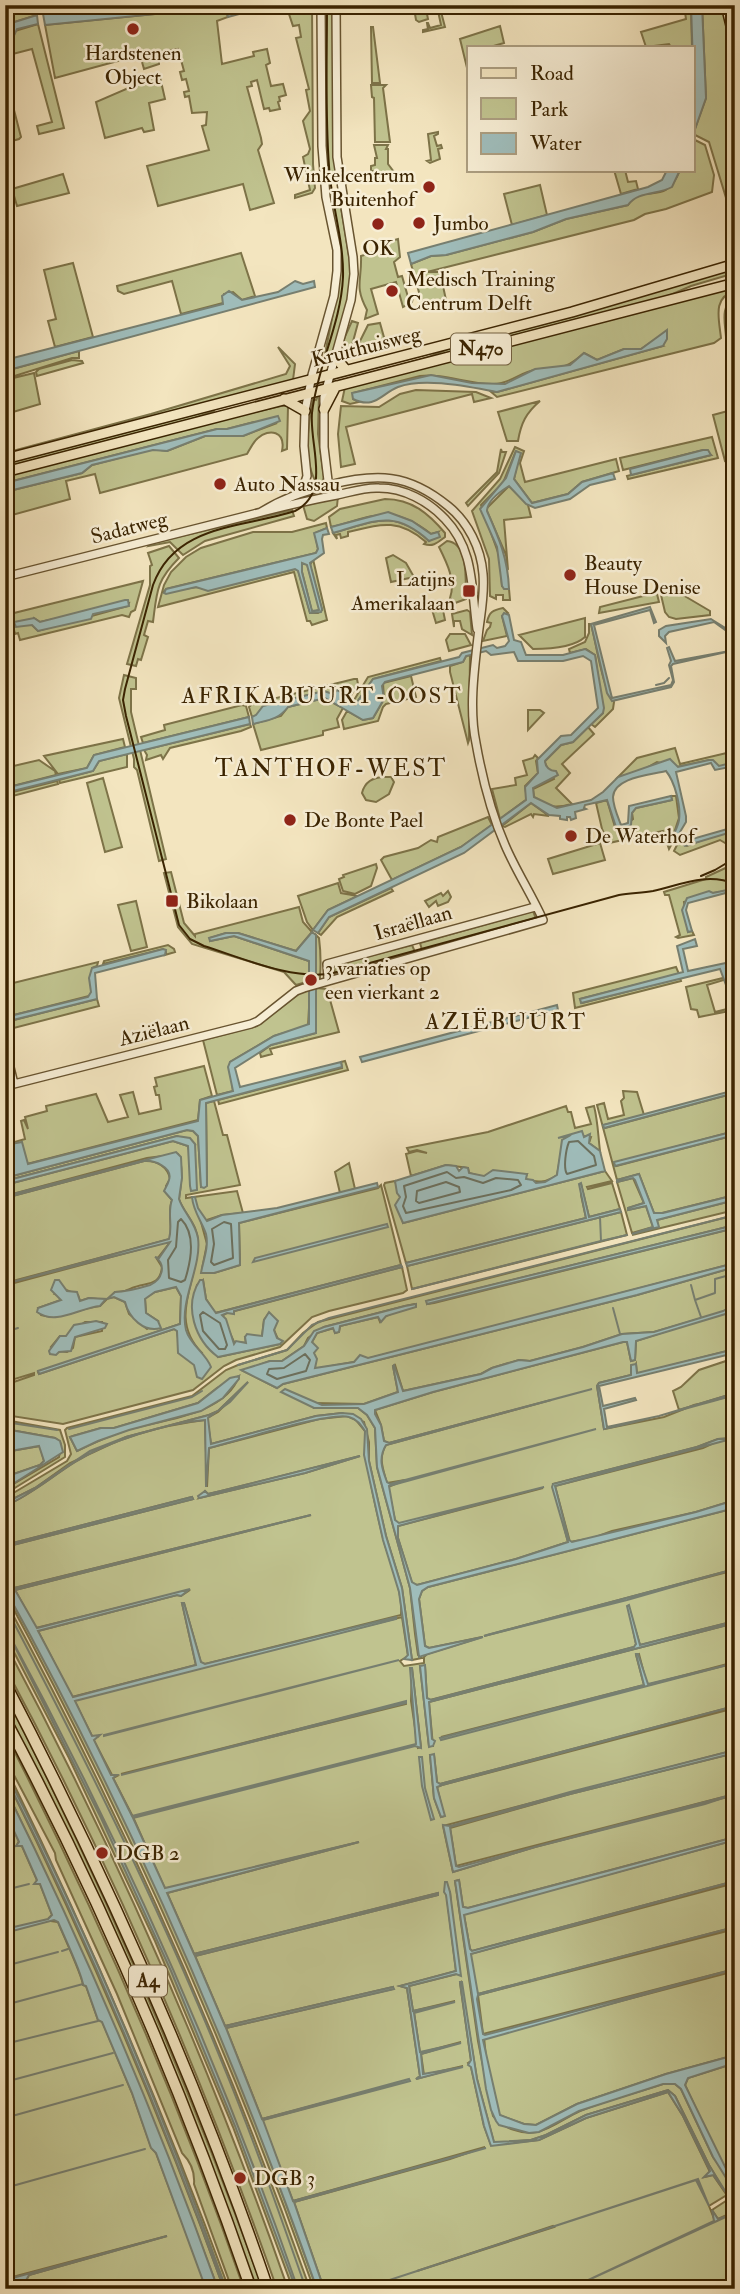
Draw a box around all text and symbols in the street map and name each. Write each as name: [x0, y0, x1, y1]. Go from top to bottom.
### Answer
marker: Hardstenen Object: [125, 21, 141, 37]
place label: Hardstenen Object: [84, 40, 182, 91]
legend: [467, 46, 694, 172]
text: Road: [530, 60, 575, 87]
text: Park: [530, 96, 568, 123]
text: Water: [529, 130, 582, 157]
place label: Winkelcentrum Buitenhof: [283, 162, 418, 213]
marker: Winkelcentrum Buitenhof: [421, 179, 437, 195]
place label: Jumbo: [432, 210, 489, 237]
marker: Jumbo: [411, 215, 427, 231]
marker: OK: [370, 216, 386, 232]
place label: OK: [362, 235, 394, 262]
place label: Medisch Training Centrum Delft: [406, 266, 555, 317]
marker: Medisch Training Centrum Delft: [384, 283, 400, 299]
street label: Kruithuisweg: [308, 320, 424, 374]
road number: N470: [451, 334, 511, 364]
place label: Auto Nassau: [233, 471, 340, 498]
marker: Auto Nassau: [212, 476, 228, 492]
street label: Sadatweg: [88, 505, 171, 551]
place label: Beauty House Denise: [584, 550, 701, 601]
place label: Latijns Amerikalaan: [350, 566, 455, 617]
marker: Beauty House Denise: [562, 567, 578, 583]
marker: Latijns Amerikalaan: [461, 583, 477, 599]
district label: AFRIKABUURT-OOST: [181, 681, 463, 710]
district label: TANTHOF-WEST: [215, 753, 447, 784]
place label: De Bonte Pael: [304, 807, 424, 834]
marker: De Bonte Pael: [282, 812, 298, 828]
place label: De Waterhof: [585, 823, 698, 850]
marker: De Waterhof: [563, 828, 579, 844]
place label: Bikolaan: [186, 888, 259, 915]
marker: Bikolaan: [164, 893, 180, 909]
street label: Israëllaan: [371, 899, 455, 947]
place label: 3 variaties op een vierkant 2: [325, 955, 440, 1006]
marker: 3 variaties op een vierkant 2: [303, 972, 319, 988]
district label: AZIËBUURT: [424, 1007, 587, 1036]
street label: Aziëlaan: [115, 1009, 192, 1053]
place label: DGB 2: [116, 1840, 180, 1867]
marker: DGB 2: [94, 1845, 110, 1861]
road number: A4: [129, 1966, 167, 1996]
place label: DGB 3: [254, 2165, 315, 2192]
marker: DGB 3: [232, 2170, 248, 2186]

